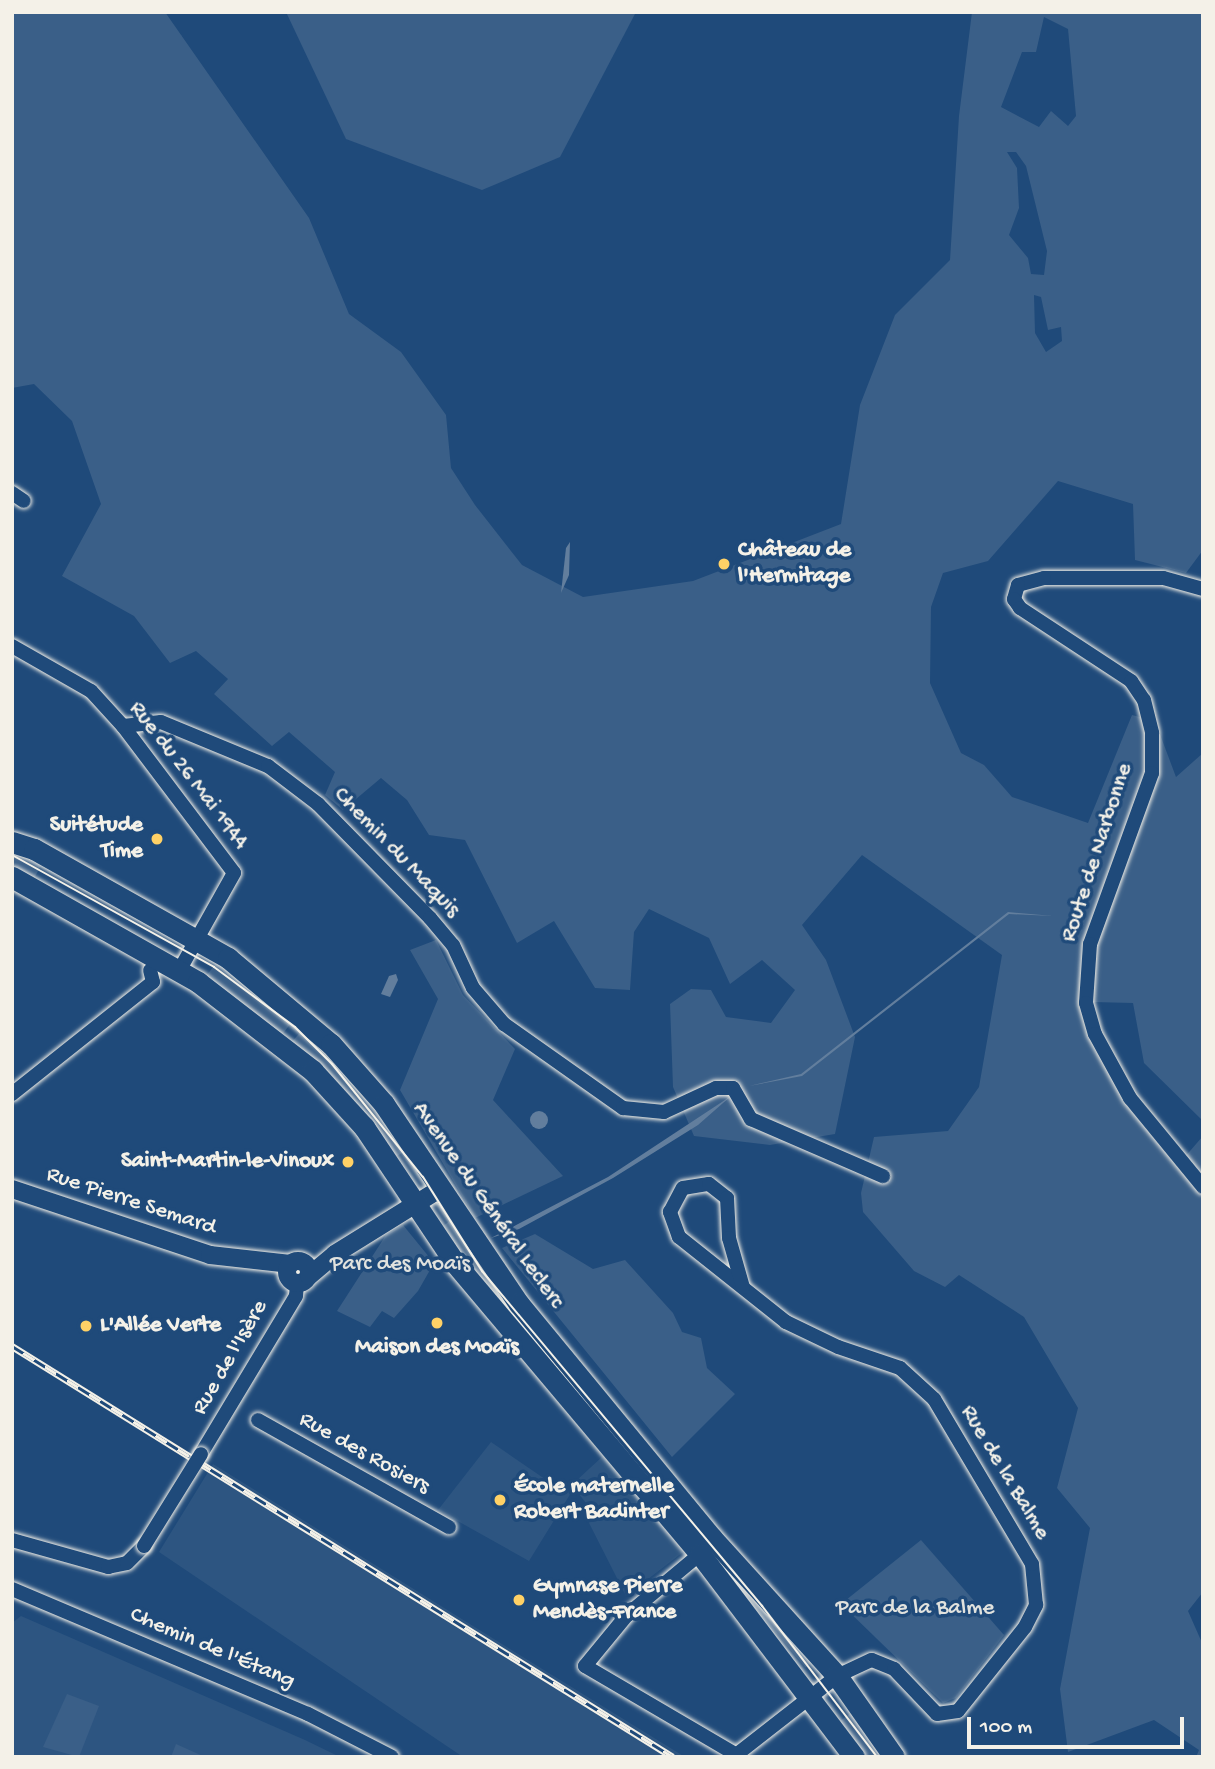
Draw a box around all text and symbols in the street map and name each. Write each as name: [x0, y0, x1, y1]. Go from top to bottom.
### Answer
place label: Château de l'Hermitage: [738, 537, 851, 591]
marker: Château de l'Hermitage: [716, 556, 732, 572]
street label: Rue du 26 Mai 1944: [122, 697, 254, 855]
street label: Route de Narbonne: [1056, 760, 1140, 946]
street label: Chemin du Maquis: [327, 782, 465, 924]
place label: Suitétude Time: [50, 812, 143, 866]
marker: Suitétude Time: [149, 831, 165, 847]
street label: Avenue du Général Leclerc: [405, 1097, 569, 1315]
place label: Saint-Martin-le-Vinoux: [121, 1148, 334, 1176]
marker: Saint-Martin-le-Vinoux: [340, 1154, 356, 1170]
street label: Rue Pierre Semard: [43, 1162, 219, 1242]
park label: Parc des Moaïs: [330, 1251, 470, 1279]
street label: Rue de l'Isère: [187, 1296, 275, 1420]
place label: L'Allée Verte: [100, 1312, 221, 1340]
marker: Maison des Moaïs: [429, 1315, 445, 1331]
marker: L'Allée Verte: [78, 1318, 94, 1334]
place label: Maison des Moaïs: [355, 1334, 519, 1362]
street label: Rue de la Balme: [953, 1401, 1055, 1545]
street label: Rue des Rosiers: [294, 1407, 434, 1501]
place label: École maternelle Robert Badinter: [514, 1473, 674, 1527]
marker: École maternelle Robert Badinter: [492, 1492, 508, 1508]
place label: Gymnase Pierre Mendès-France: [533, 1573, 682, 1627]
marker: Gymnase Pierre Mendès-France: [511, 1592, 527, 1608]
park label: Parc de la Balme: [836, 1595, 994, 1623]
street label: Chemin de l'Étang: [125, 1602, 299, 1696]
scale bar: [970, 1702, 1187, 1746]
text: 100 m: [980, 1716, 1032, 1741]

